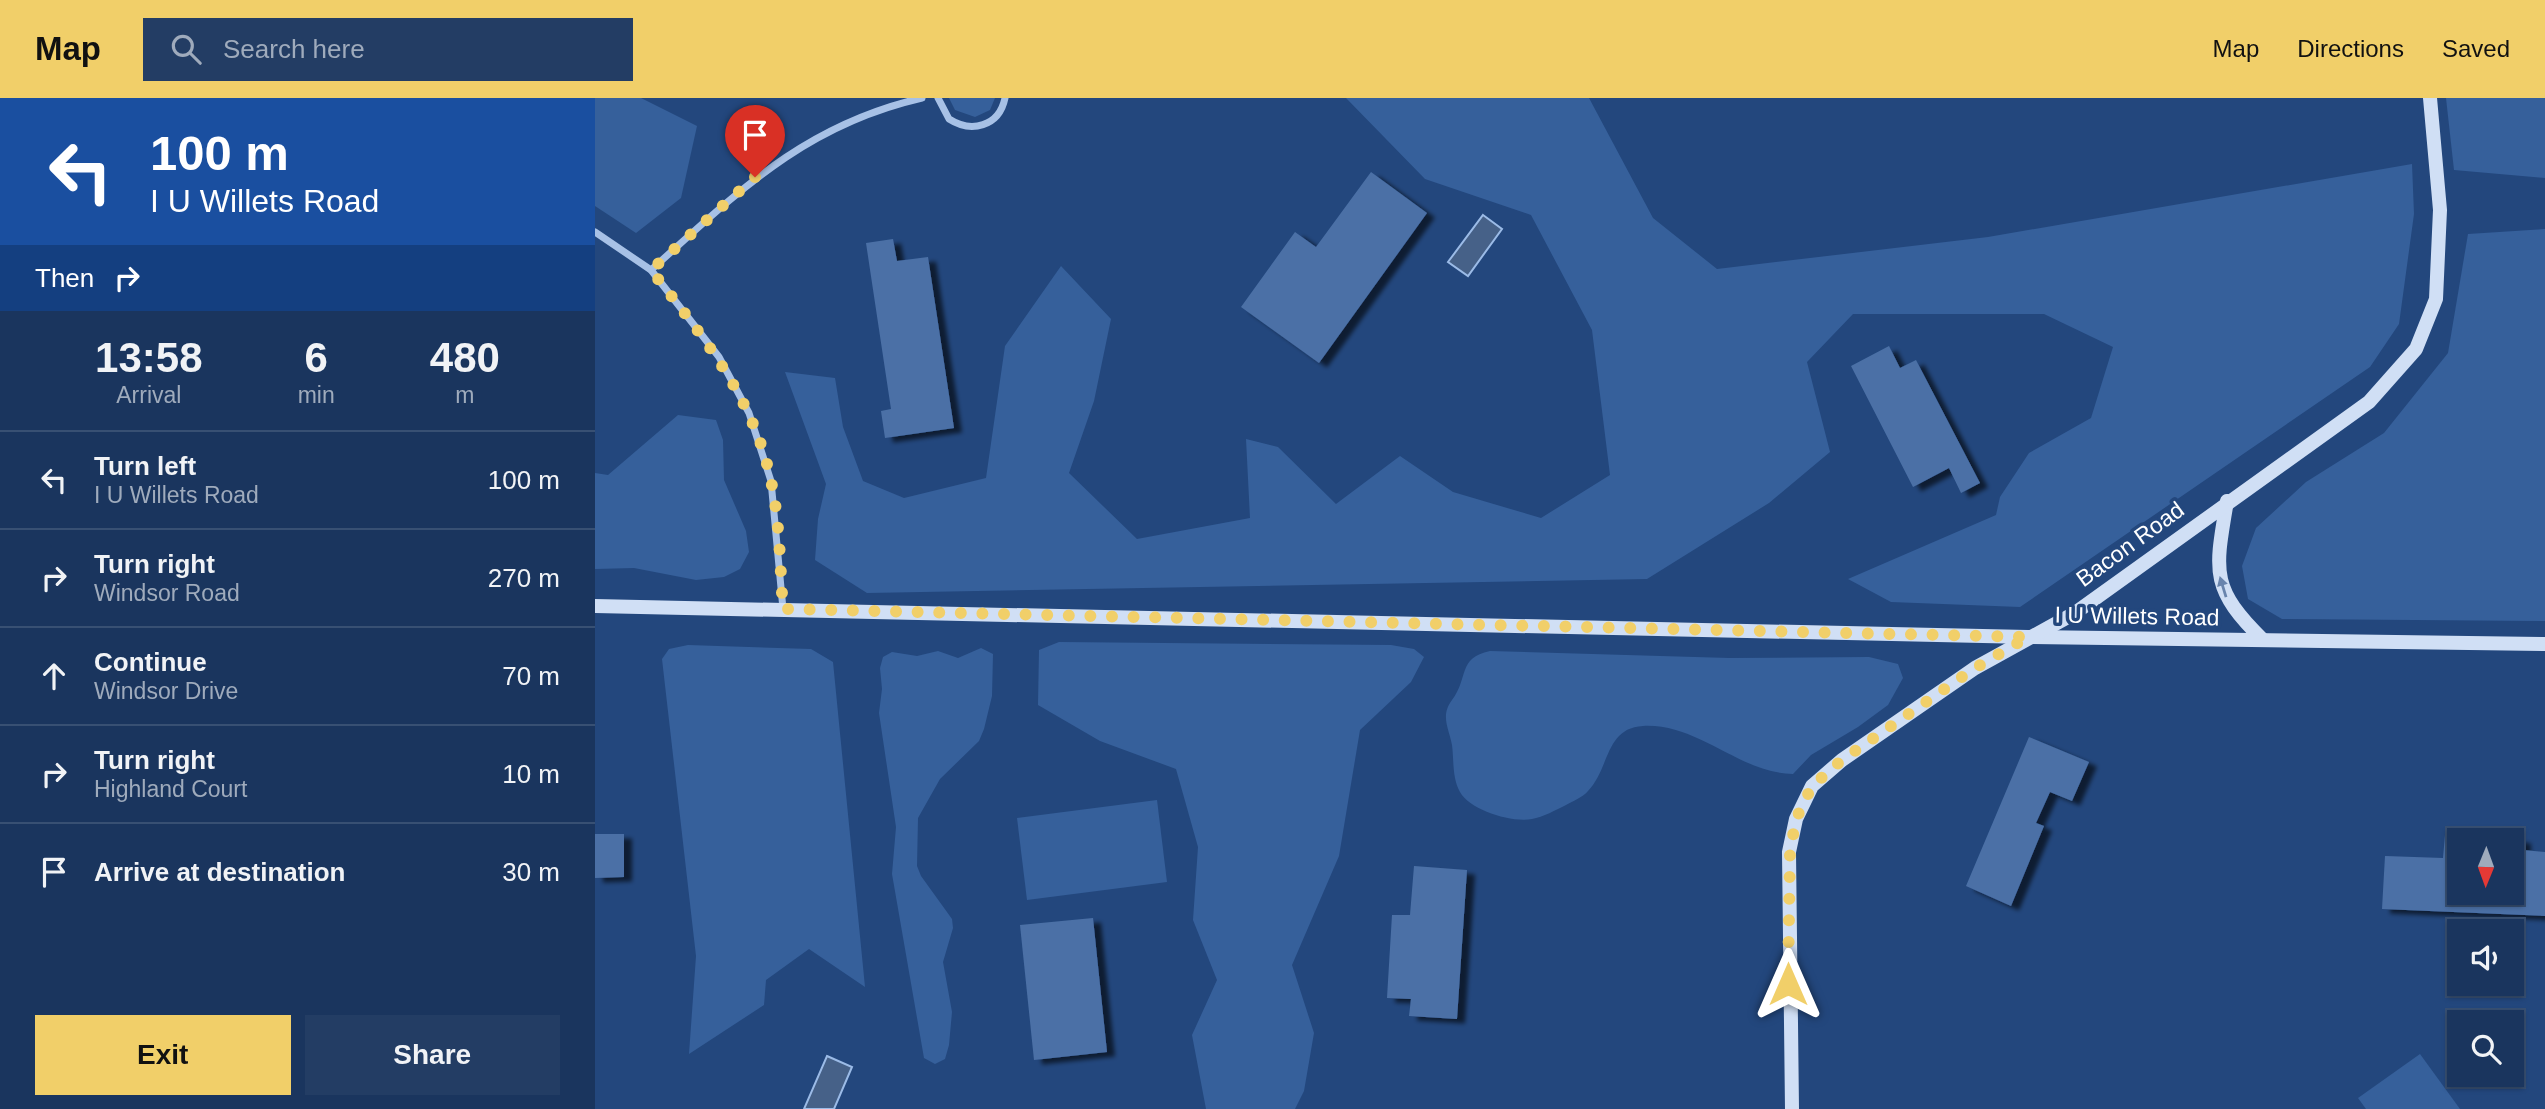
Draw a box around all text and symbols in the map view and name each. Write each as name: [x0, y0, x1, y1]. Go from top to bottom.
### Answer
search box: [143, 18, 633, 81]
text: Map: [35, 30, 101, 67]
icon: search: [167, 30, 205, 68]
text: Search here: [223, 34, 365, 64]
text: Map: [2213, 35, 2259, 62]
text: Directions: [2297, 35, 2404, 62]
text: Saved: [2442, 35, 2510, 62]
pin: [725, 105, 785, 177]
icon: arrive: [736, 116, 774, 154]
icon: left: [35, 126, 126, 217]
text: 100 m: [150, 126, 289, 180]
text: I U Willets Road: [150, 183, 379, 219]
icon: right: [108, 259, 146, 297]
text: Then: [35, 263, 94, 293]
text: 13:58: [95, 334, 203, 381]
text: 6: [304, 334, 328, 381]
text: 480: [430, 334, 500, 381]
text: Arrival: [116, 382, 181, 408]
text: min: [298, 382, 335, 408]
text: m: [455, 382, 474, 408]
text: Turn left: [94, 451, 196, 481]
icon: left: [35, 461, 73, 499]
text: 100 m: [488, 465, 560, 495]
text: I U Willets Road: [94, 482, 259, 508]
street label: Bacon Road: [2071, 496, 2189, 592]
text: Turn right: [94, 549, 215, 579]
icon: right: [35, 559, 73, 597]
text: 270 m: [488, 563, 560, 593]
one-way arrow: [2218, 576, 2228, 597]
text: Windsor Road: [94, 580, 240, 606]
street label: I U Willets Road: [2054, 602, 2220, 630]
text: Continue: [94, 647, 207, 677]
icon: ahead: [35, 657, 73, 695]
text: 70 m: [502, 661, 560, 691]
text: Windsor Drive: [94, 678, 238, 704]
text: Turn right: [94, 745, 215, 775]
icon: right: [35, 755, 73, 793]
text: 10 m: [502, 759, 560, 789]
text: Highland Court: [94, 776, 247, 802]
north arrow: [2447, 828, 2523, 905]
map controls: [2447, 828, 2524, 1087]
icon: arrive: [35, 853, 73, 891]
text: Arrive at destination: [94, 857, 345, 887]
text: 30 m: [502, 857, 560, 887]
button: sound: [2447, 919, 2524, 996]
position arrow: [1751, 947, 1825, 1021]
button: search: [2447, 1010, 2524, 1087]
button: Exit: [35, 1015, 291, 1095]
button: Share: [305, 1015, 560, 1095]

